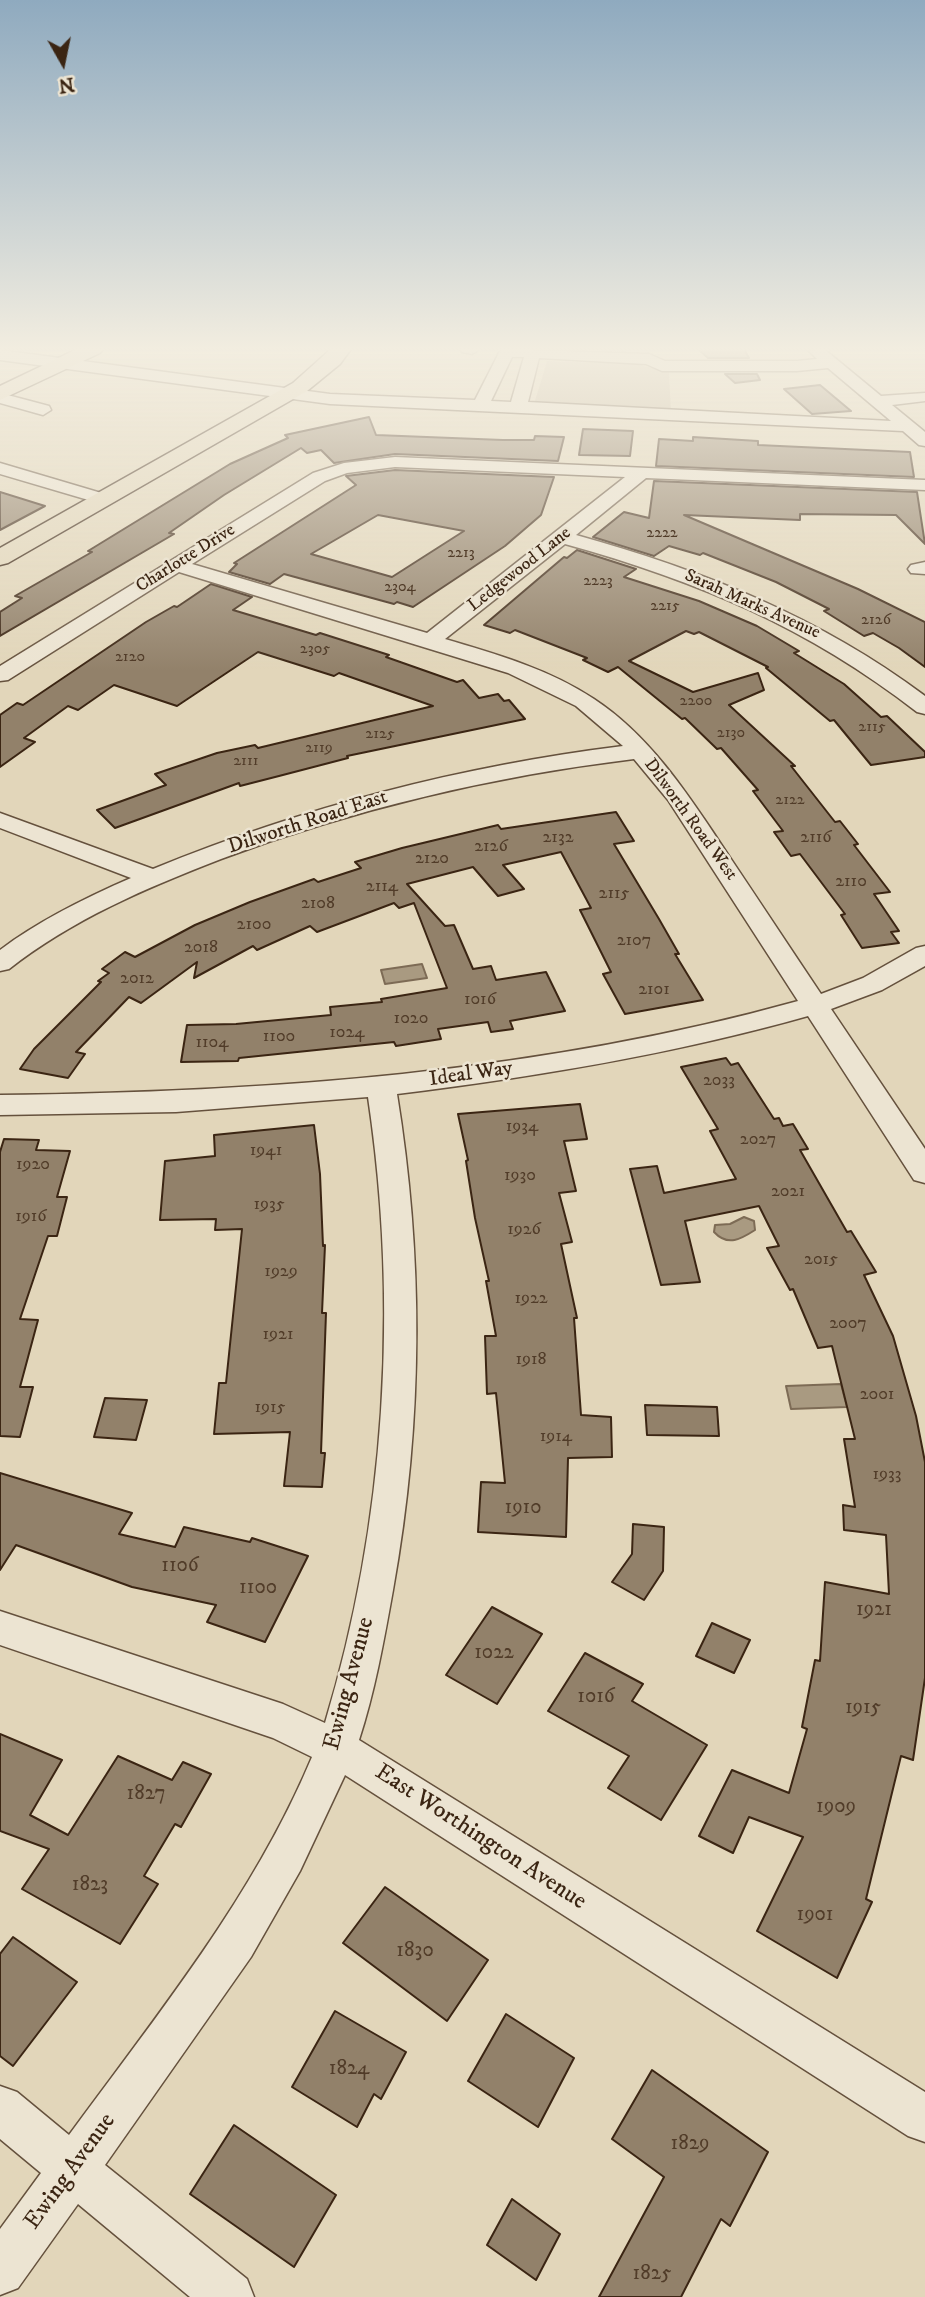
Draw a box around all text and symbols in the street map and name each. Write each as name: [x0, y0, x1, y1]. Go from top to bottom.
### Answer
north arrow: [28, 28, 98, 98]
text: N: [57, 72, 76, 97]
street label: Charlotte Drive: [132, 520, 240, 598]
street label: Ledgewood Lane: [464, 523, 576, 617]
house number: 2222: [646, 524, 678, 544]
house number: 2213: [447, 544, 475, 564]
street label: Sarah Marks Avenue: [681, 565, 823, 645]
house number: 2223: [583, 572, 613, 592]
house number: 2304: [384, 578, 416, 598]
house number: 2215: [650, 597, 680, 617]
house number: 2126: [861, 611, 891, 631]
house number: 2305: [300, 640, 330, 660]
house number: 2120: [115, 648, 145, 668]
house number: 2200: [680, 692, 712, 712]
house number: 2115: [858, 718, 886, 738]
house number: 2130: [717, 724, 745, 744]
house number: 2125: [365, 725, 395, 745]
house number: 2119: [305, 739, 333, 759]
house number: 2111: [233, 752, 259, 772]
street label: Dilworth Road West: [639, 755, 741, 885]
street label: Dilworth Road East: [225, 785, 391, 861]
house number: 2122: [775, 791, 805, 811]
house number: 2132: [542, 827, 574, 849]
house number: 2116: [800, 827, 832, 849]
house number: 2126: [474, 836, 508, 858]
house number: 2120: [415, 848, 449, 870]
house number: 2110: [835, 871, 867, 893]
house number: 2114: [366, 876, 398, 898]
house number: 2115: [599, 883, 629, 905]
house number: 2108: [301, 893, 335, 915]
house number: 2100: [237, 914, 271, 936]
house number: 2107: [617, 930, 651, 952]
house number: 2018: [184, 937, 218, 959]
house number: 2012: [120, 968, 154, 990]
house number: 2101: [638, 979, 670, 1001]
house number: 1016: [464, 989, 496, 1011]
house number: 1020: [394, 1008, 428, 1030]
house number: 1024: [329, 1022, 365, 1044]
house number: 1100: [263, 1026, 295, 1048]
house number: 1104: [195, 1032, 229, 1054]
street label: Ideal Way: [428, 1057, 514, 1093]
house number: 2033: [703, 1070, 735, 1092]
house number: 1934: [506, 1116, 538, 1138]
house number: 2027: [740, 1129, 776, 1151]
house number: 1941: [250, 1140, 282, 1162]
house number: 1920: [16, 1154, 50, 1176]
house number: 1930: [504, 1165, 536, 1187]
house number: 2021: [771, 1181, 805, 1203]
house number: 1935: [253, 1194, 285, 1216]
house number: 1916: [15, 1206, 47, 1228]
house number: 1926: [507, 1219, 541, 1241]
house number: 2015: [804, 1249, 838, 1271]
house number: 1929: [264, 1261, 298, 1283]
house number: 1922: [514, 1288, 548, 1310]
house number: 2007: [829, 1313, 867, 1335]
house number: 1921: [263, 1324, 293, 1346]
house number: 1918: [515, 1349, 547, 1371]
house number: 2001: [860, 1384, 894, 1406]
house number: 1915: [255, 1397, 285, 1419]
house number: 1914: [540, 1426, 572, 1448]
house number: 1933: [873, 1464, 901, 1486]
house number: 1910: [505, 1496, 541, 1522]
house number: 1106: [161, 1554, 199, 1580]
house number: 1100: [239, 1576, 277, 1602]
house number: 1921: [856, 1598, 892, 1624]
street label: Ewing Avenue: [318, 1614, 382, 1754]
house number: 1022: [474, 1641, 514, 1667]
house number: 1016: [577, 1685, 615, 1711]
house number: 1915: [845, 1696, 881, 1722]
street label: East Worthington Avenue: [369, 1759, 591, 1917]
house number: 1827: [126, 1782, 166, 1808]
house number: 1909: [816, 1795, 856, 1821]
house number: 1823: [72, 1873, 108, 1899]
house number: 1901: [796, 1903, 834, 1929]
house number: 1830: [396, 1939, 434, 1965]
house number: 1824: [329, 2057, 369, 2083]
street label: Ewing Avenue: [19, 2108, 123, 2236]
house number: 1829: [670, 2132, 710, 2158]
house number: 1825: [633, 2262, 671, 2288]

